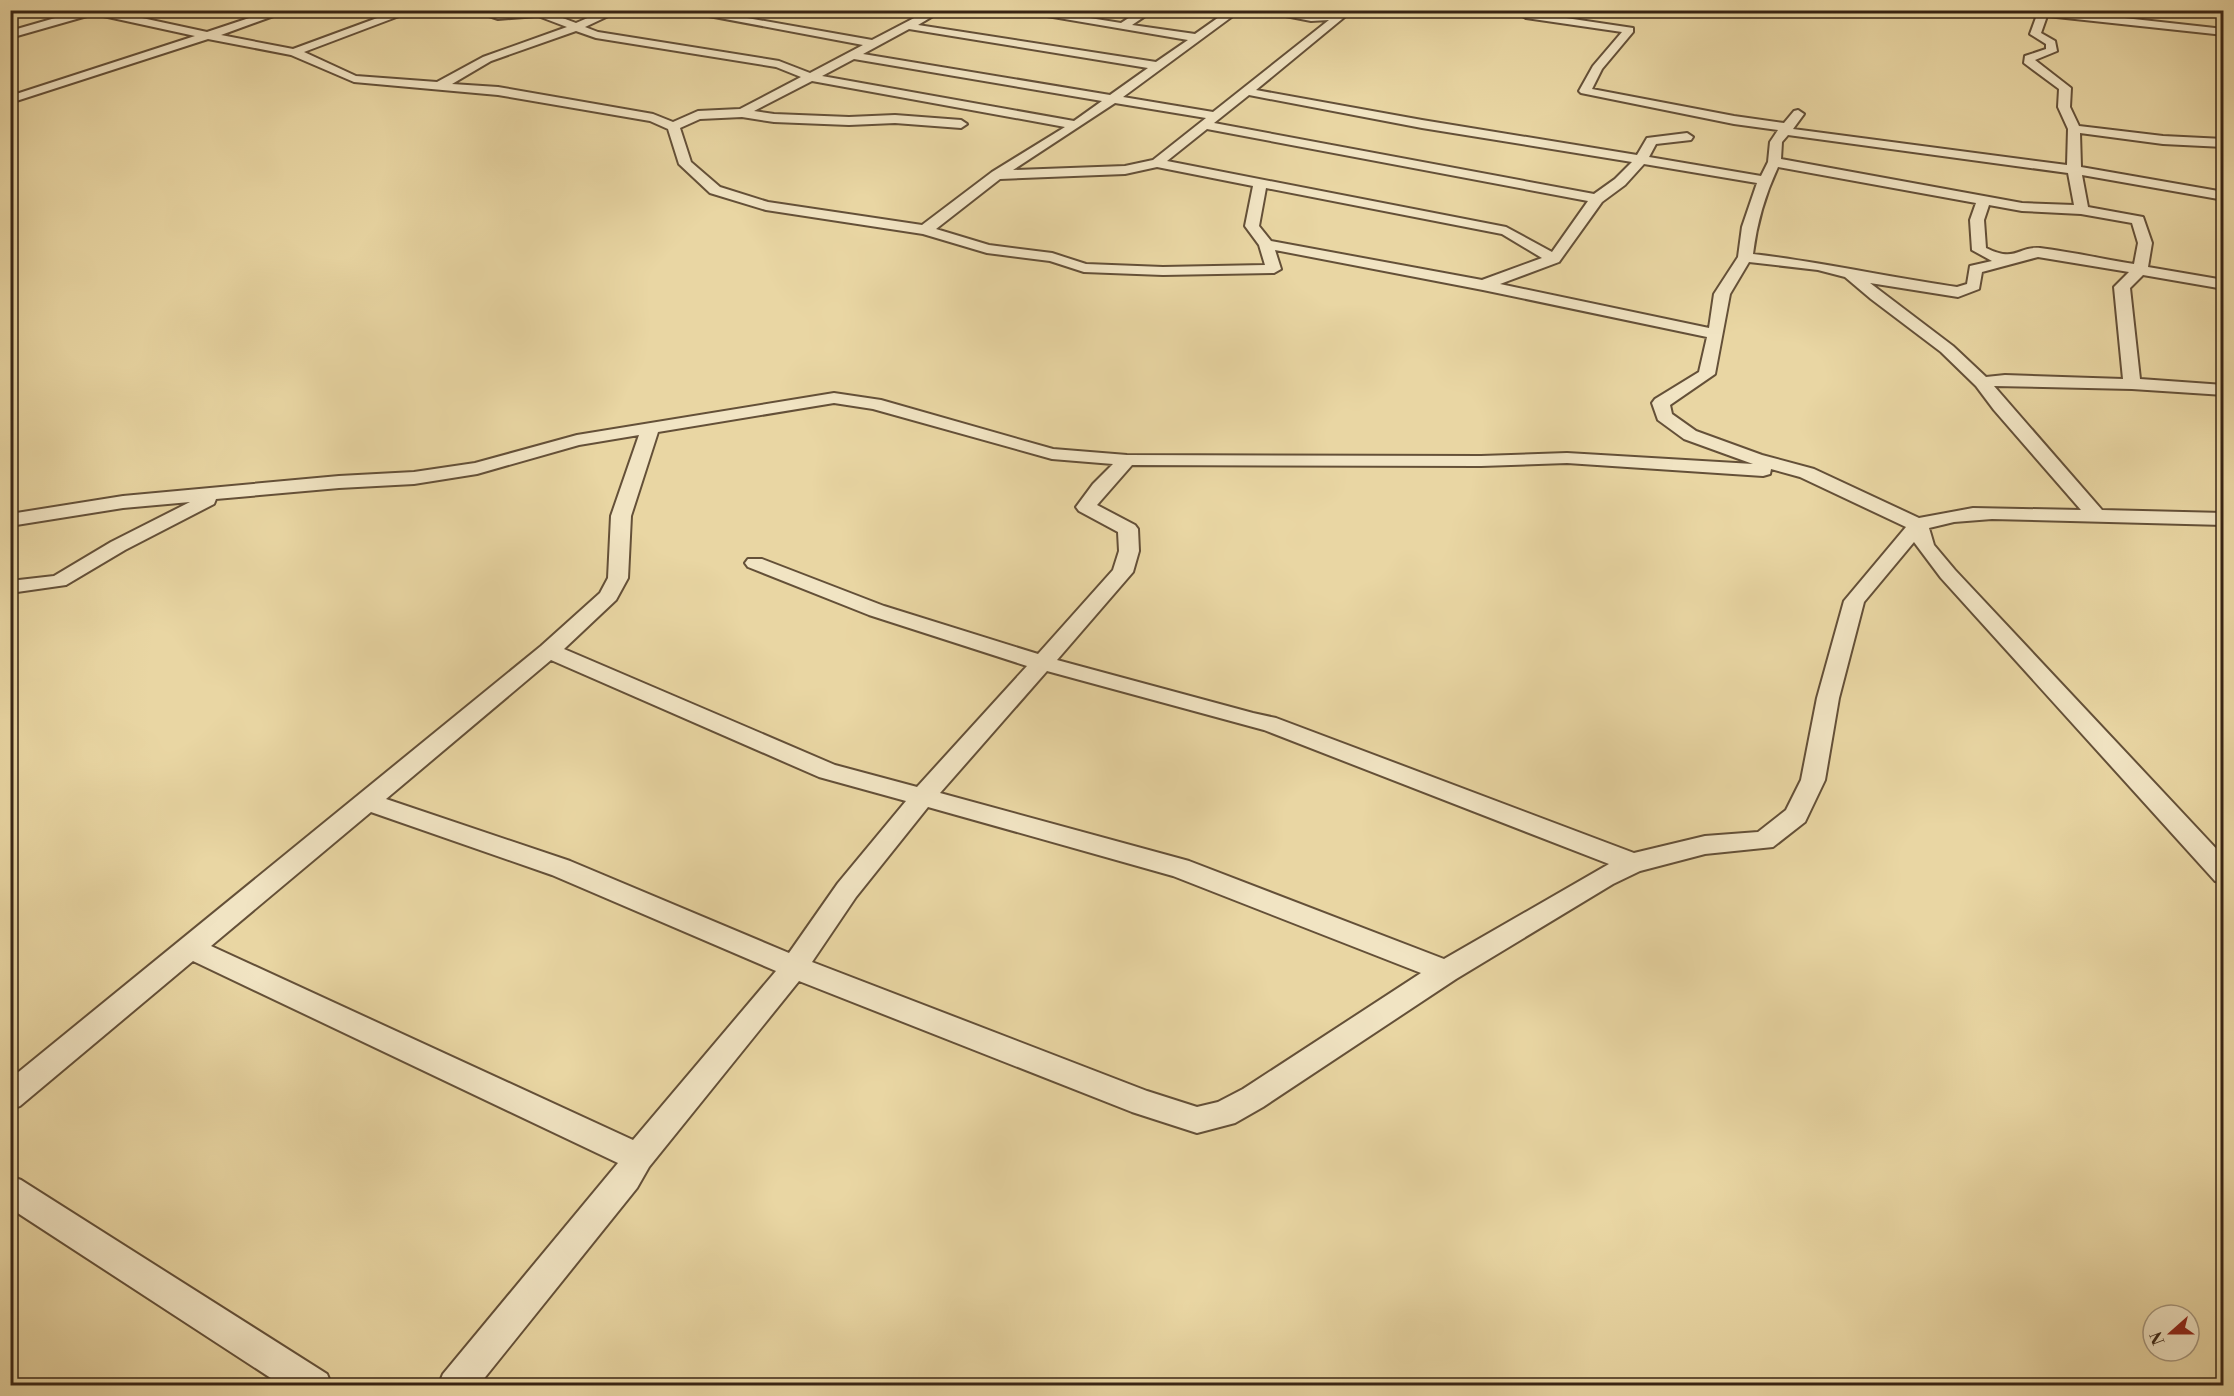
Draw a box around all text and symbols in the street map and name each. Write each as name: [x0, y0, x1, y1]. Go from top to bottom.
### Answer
north arrow: [2141, 1303, 2201, 1363]
text: N: [2146, 1328, 2170, 1348]

